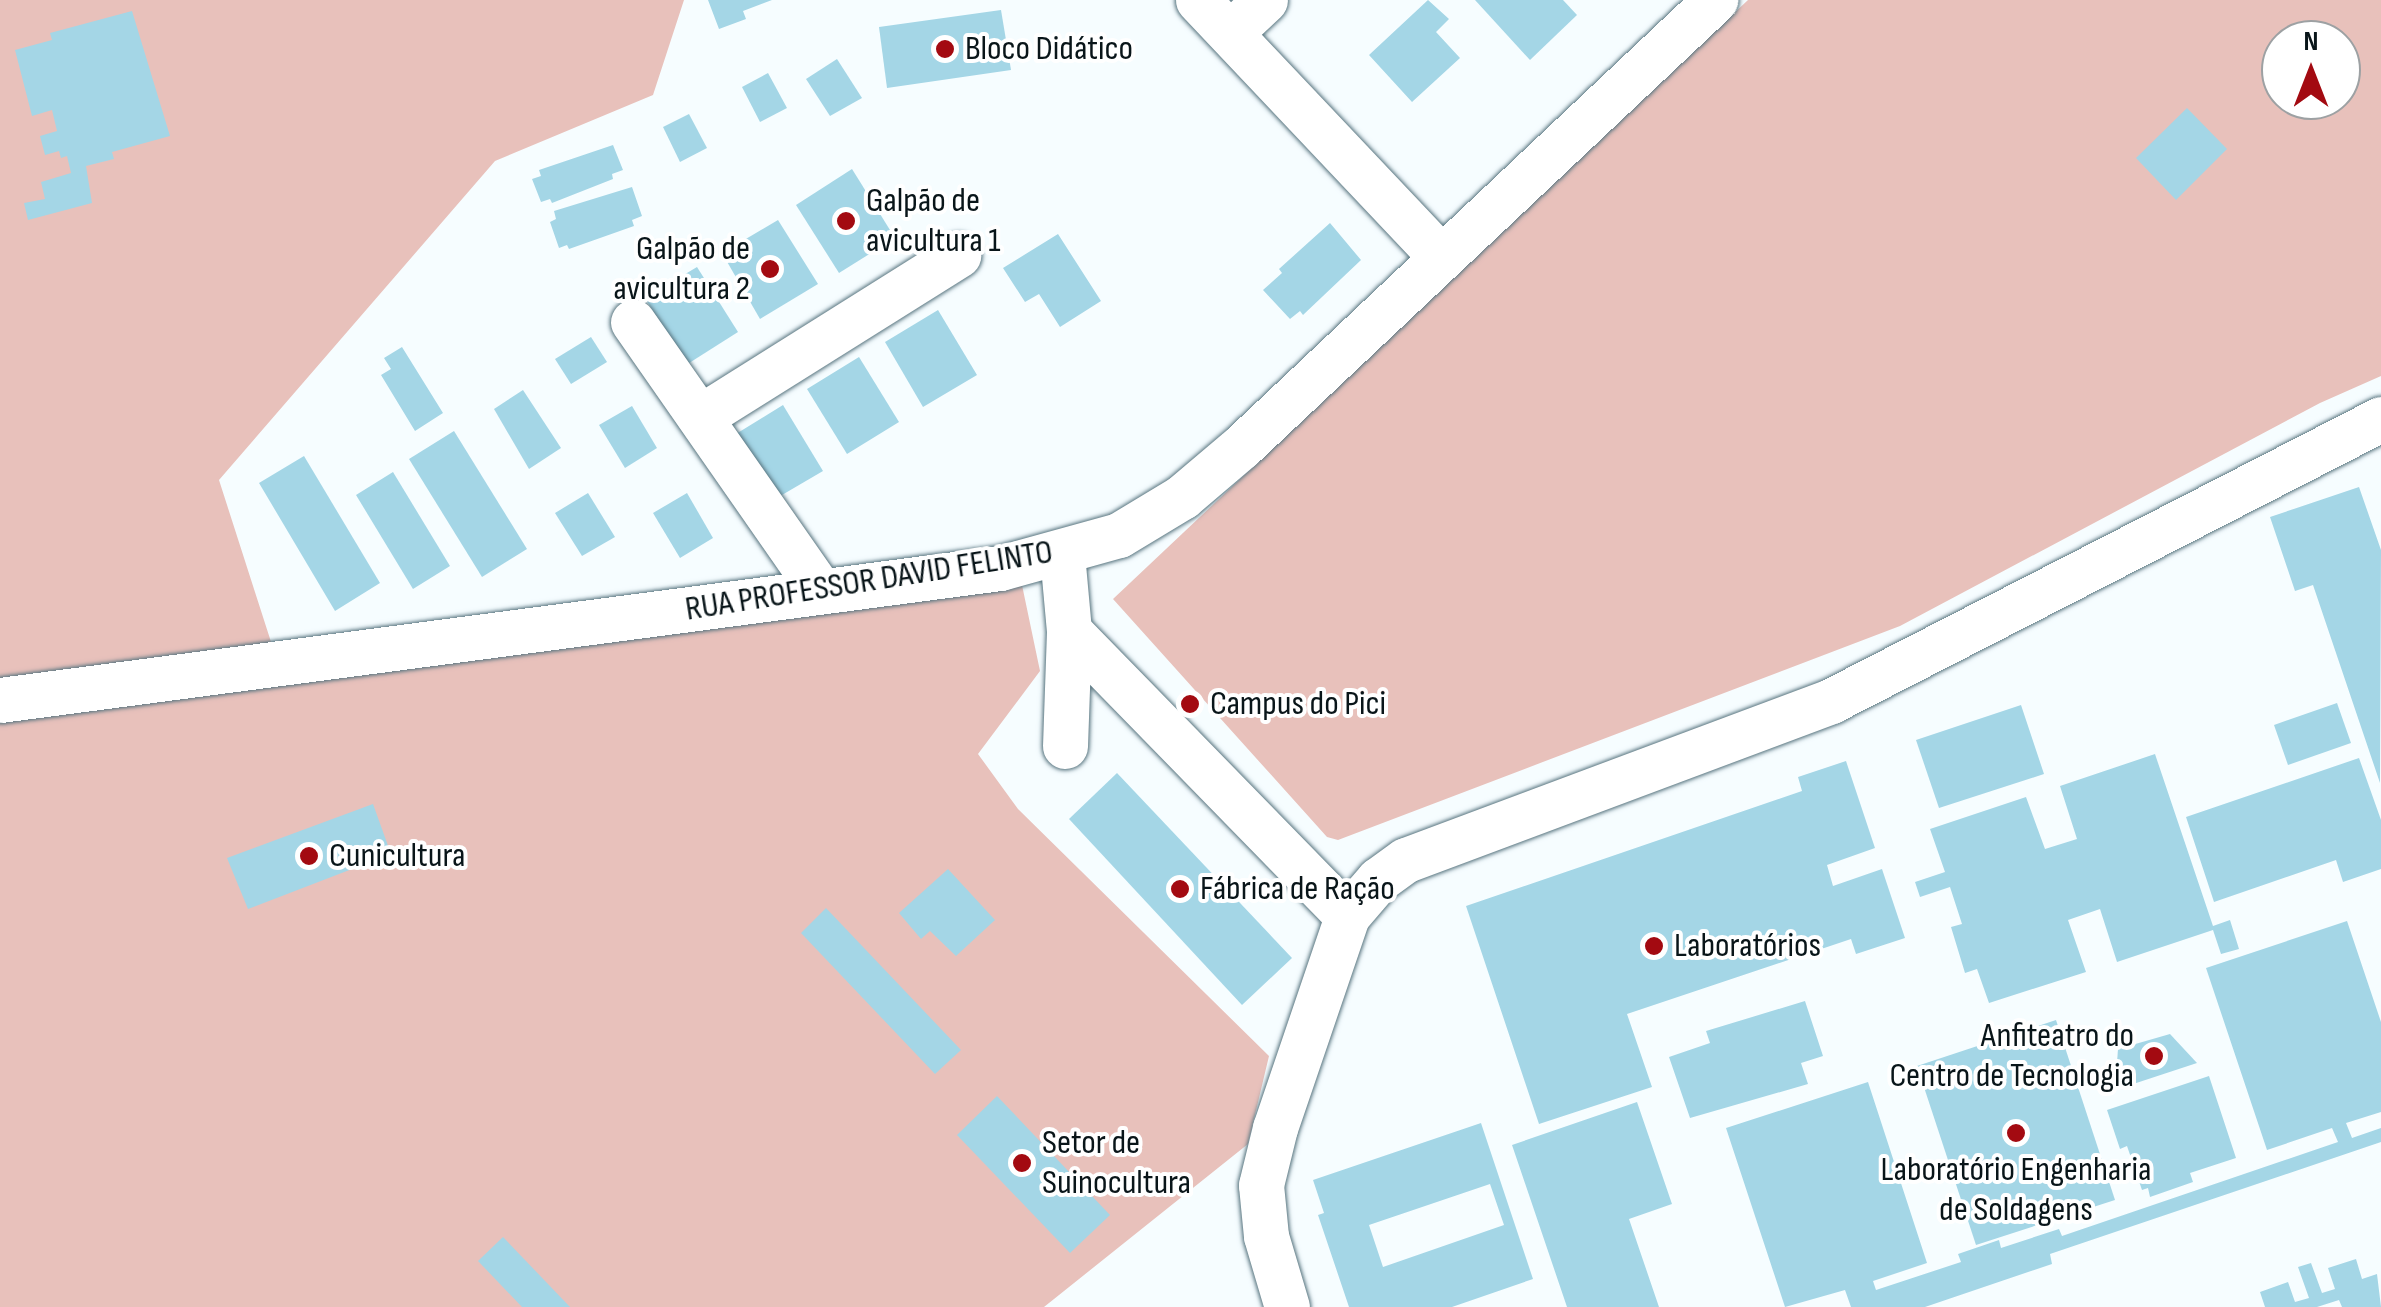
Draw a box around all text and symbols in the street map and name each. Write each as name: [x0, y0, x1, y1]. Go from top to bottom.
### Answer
north arrow: [2261, 20, 2361, 120]
text: N: [2304, 25, 2318, 58]
place label: Bloco Didático: [965, 28, 1133, 70]
marker: Bloco Didático: [934, 38, 956, 60]
place label: Galpão de avicultura 1: [866, 180, 1001, 262]
marker: Galpão de avicultura 1: [835, 210, 857, 232]
place label: Galpão de avicultura 2: [613, 228, 750, 310]
marker: Galpão de avicultura 2: [759, 258, 781, 280]
street label: RUA PROFESSOR DAVID FELINTO: [682, 531, 1056, 631]
place label: Campus do Pici: [1210, 683, 1386, 725]
marker: Campus do Pici: [1179, 693, 1201, 715]
place label: Cunicultura: [329, 835, 465, 877]
marker: Cunicultura: [298, 845, 320, 867]
place label: Fábrica de Ração: [1200, 868, 1395, 910]
marker: Fábrica de Ração: [1169, 878, 1191, 900]
place label: Laboratórios: [1674, 925, 1821, 967]
marker: Laboratórios: [1643, 935, 1665, 957]
place label: Anfiteatro do Centro de Tecnologia: [1889, 1015, 2134, 1097]
marker: Anfiteatro do Centro de Tecnologia: [2143, 1045, 2165, 1067]
place label: Setor de Suinocultura: [1042, 1122, 1191, 1204]
marker: Laboratório Engenharia de Soldagens: [2005, 1122, 2027, 1144]
place label: Laboratório Engenharia de Soldagens: [1881, 1149, 2151, 1231]
marker: Setor de Suinocultura: [1011, 1152, 1033, 1174]

